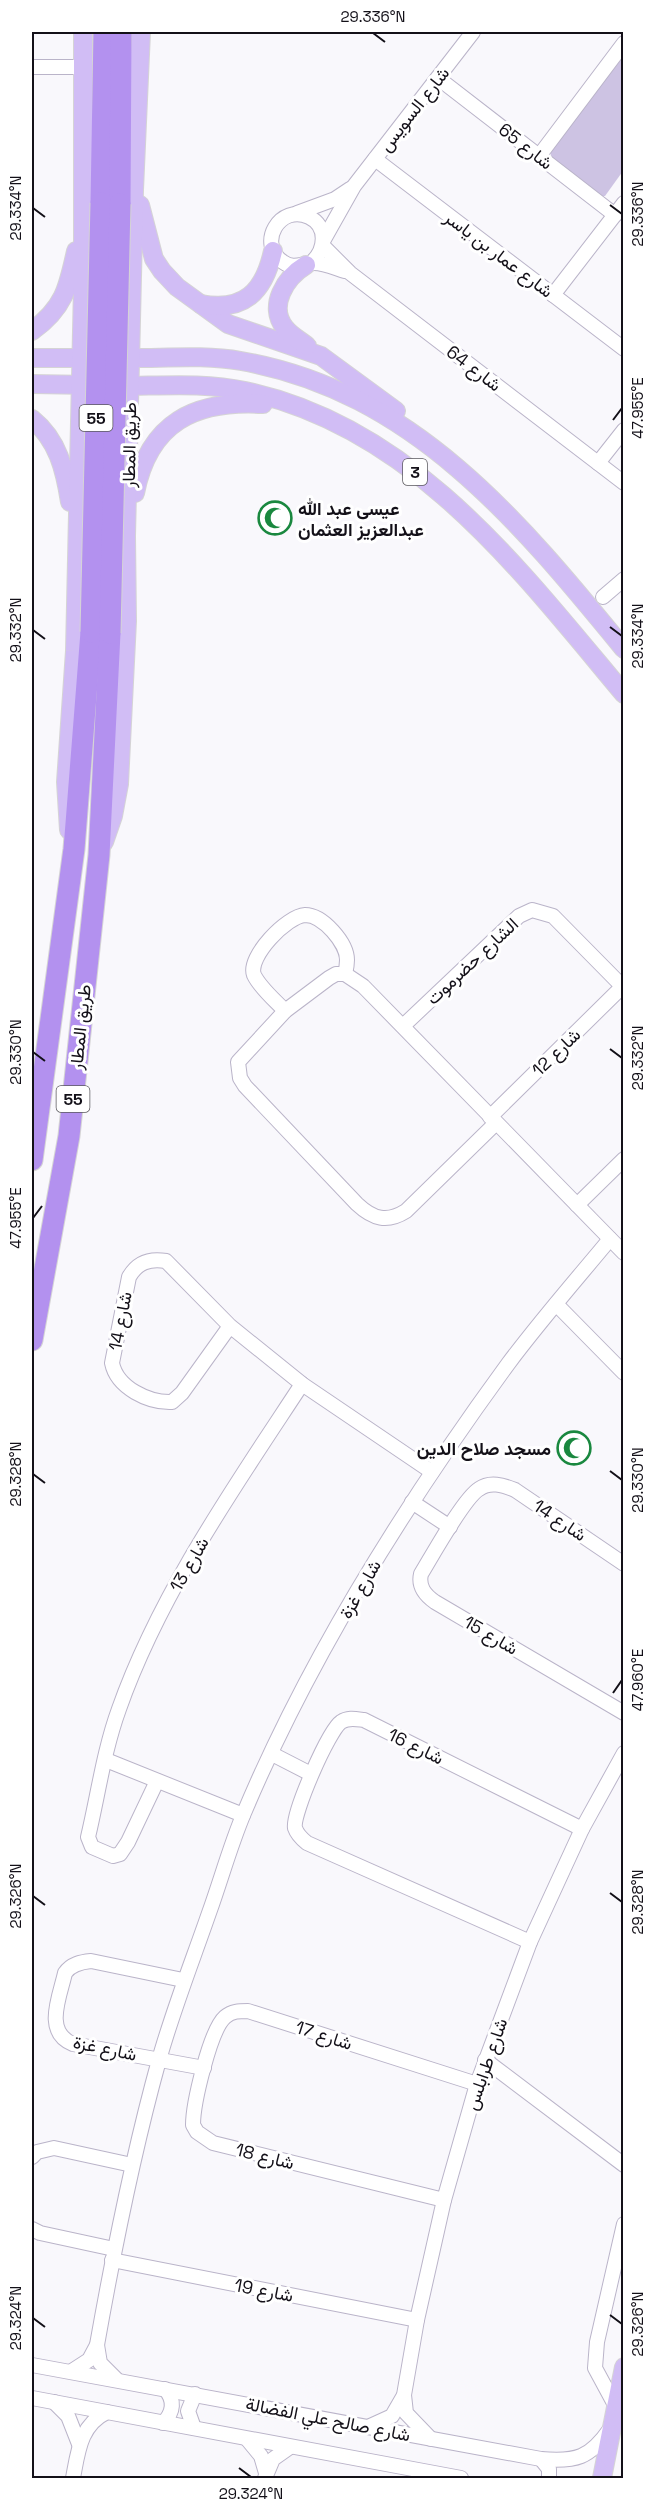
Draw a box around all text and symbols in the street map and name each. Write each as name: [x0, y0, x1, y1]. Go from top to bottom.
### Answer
text: 29.336°N: [341, 7, 405, 26]
street label: شارع السويس: [374, 62, 455, 157]
street label: شارع 65: [494, 118, 558, 175]
text: 29.334°N: [6, 175, 25, 241]
text: 29.336°N: [628, 182, 647, 246]
street label: شارع عمار بن ياسر: [439, 205, 558, 303]
street label: شارع 64: [441, 340, 506, 397]
text: 47.955°E: [628, 377, 647, 439]
street label: طريق المطار: [117, 402, 141, 489]
road number: 55: [80, 405, 112, 431]
road number: 3: [403, 459, 427, 485]
place label: عيسى عبد الله عبدالعزيز العثمان: [298, 497, 424, 541]
mosque icon: عيسى عبد الله عبدالعزيز العثمان: [257, 500, 293, 536]
text: 29.332°N: [6, 598, 25, 662]
text: 29.334°N: [628, 603, 647, 669]
street label: الشارع حضرموت: [421, 912, 524, 1010]
street label: طريق المطار: [64, 983, 96, 1072]
text: 29.330°N: [6, 1019, 25, 1085]
street label: شارع 12: [527, 1023, 586, 1082]
text: 29.332°N: [628, 1026, 647, 1090]
road number: 55: [56, 1086, 90, 1112]
text: 47.955°E: [6, 1187, 25, 1249]
street label: شارع 14: [103, 1290, 138, 1353]
mosque icon: مسجد صلاح الدين: [556, 1430, 592, 1466]
place label: مسجد صلاح الدين: [417, 1437, 551, 1461]
text: 29.328°N: [6, 1442, 25, 1506]
text: 29.330°N: [628, 1447, 647, 1513]
street label: شارع 14: [528, 1494, 591, 1547]
street label: شارع 13: [164, 1533, 215, 1596]
street label: شارع غزة: [334, 1555, 387, 1623]
street label: شارع 15: [459, 1610, 522, 1661]
text: 47.960°E: [628, 1649, 647, 1711]
street label: شارع 16: [384, 1723, 448, 1770]
text: 29.326°N: [6, 1864, 25, 1928]
text: 29.328°N: [628, 1870, 647, 1934]
street label: شارع 17: [292, 2015, 355, 2056]
street label: شارع طرابلس: [460, 2015, 513, 2113]
street label: شارع غزة: [71, 2030, 139, 2067]
street label: شارع 18: [233, 2138, 297, 2175]
street label: شارع 19: [232, 2273, 295, 2308]
text: 29.324°N: [6, 2286, 25, 2350]
text: 29.326°N: [628, 2292, 647, 2356]
street label: شارع صالح علي الفضالة: [243, 2392, 412, 2450]
text: 29.324°N: [219, 2484, 283, 2503]

